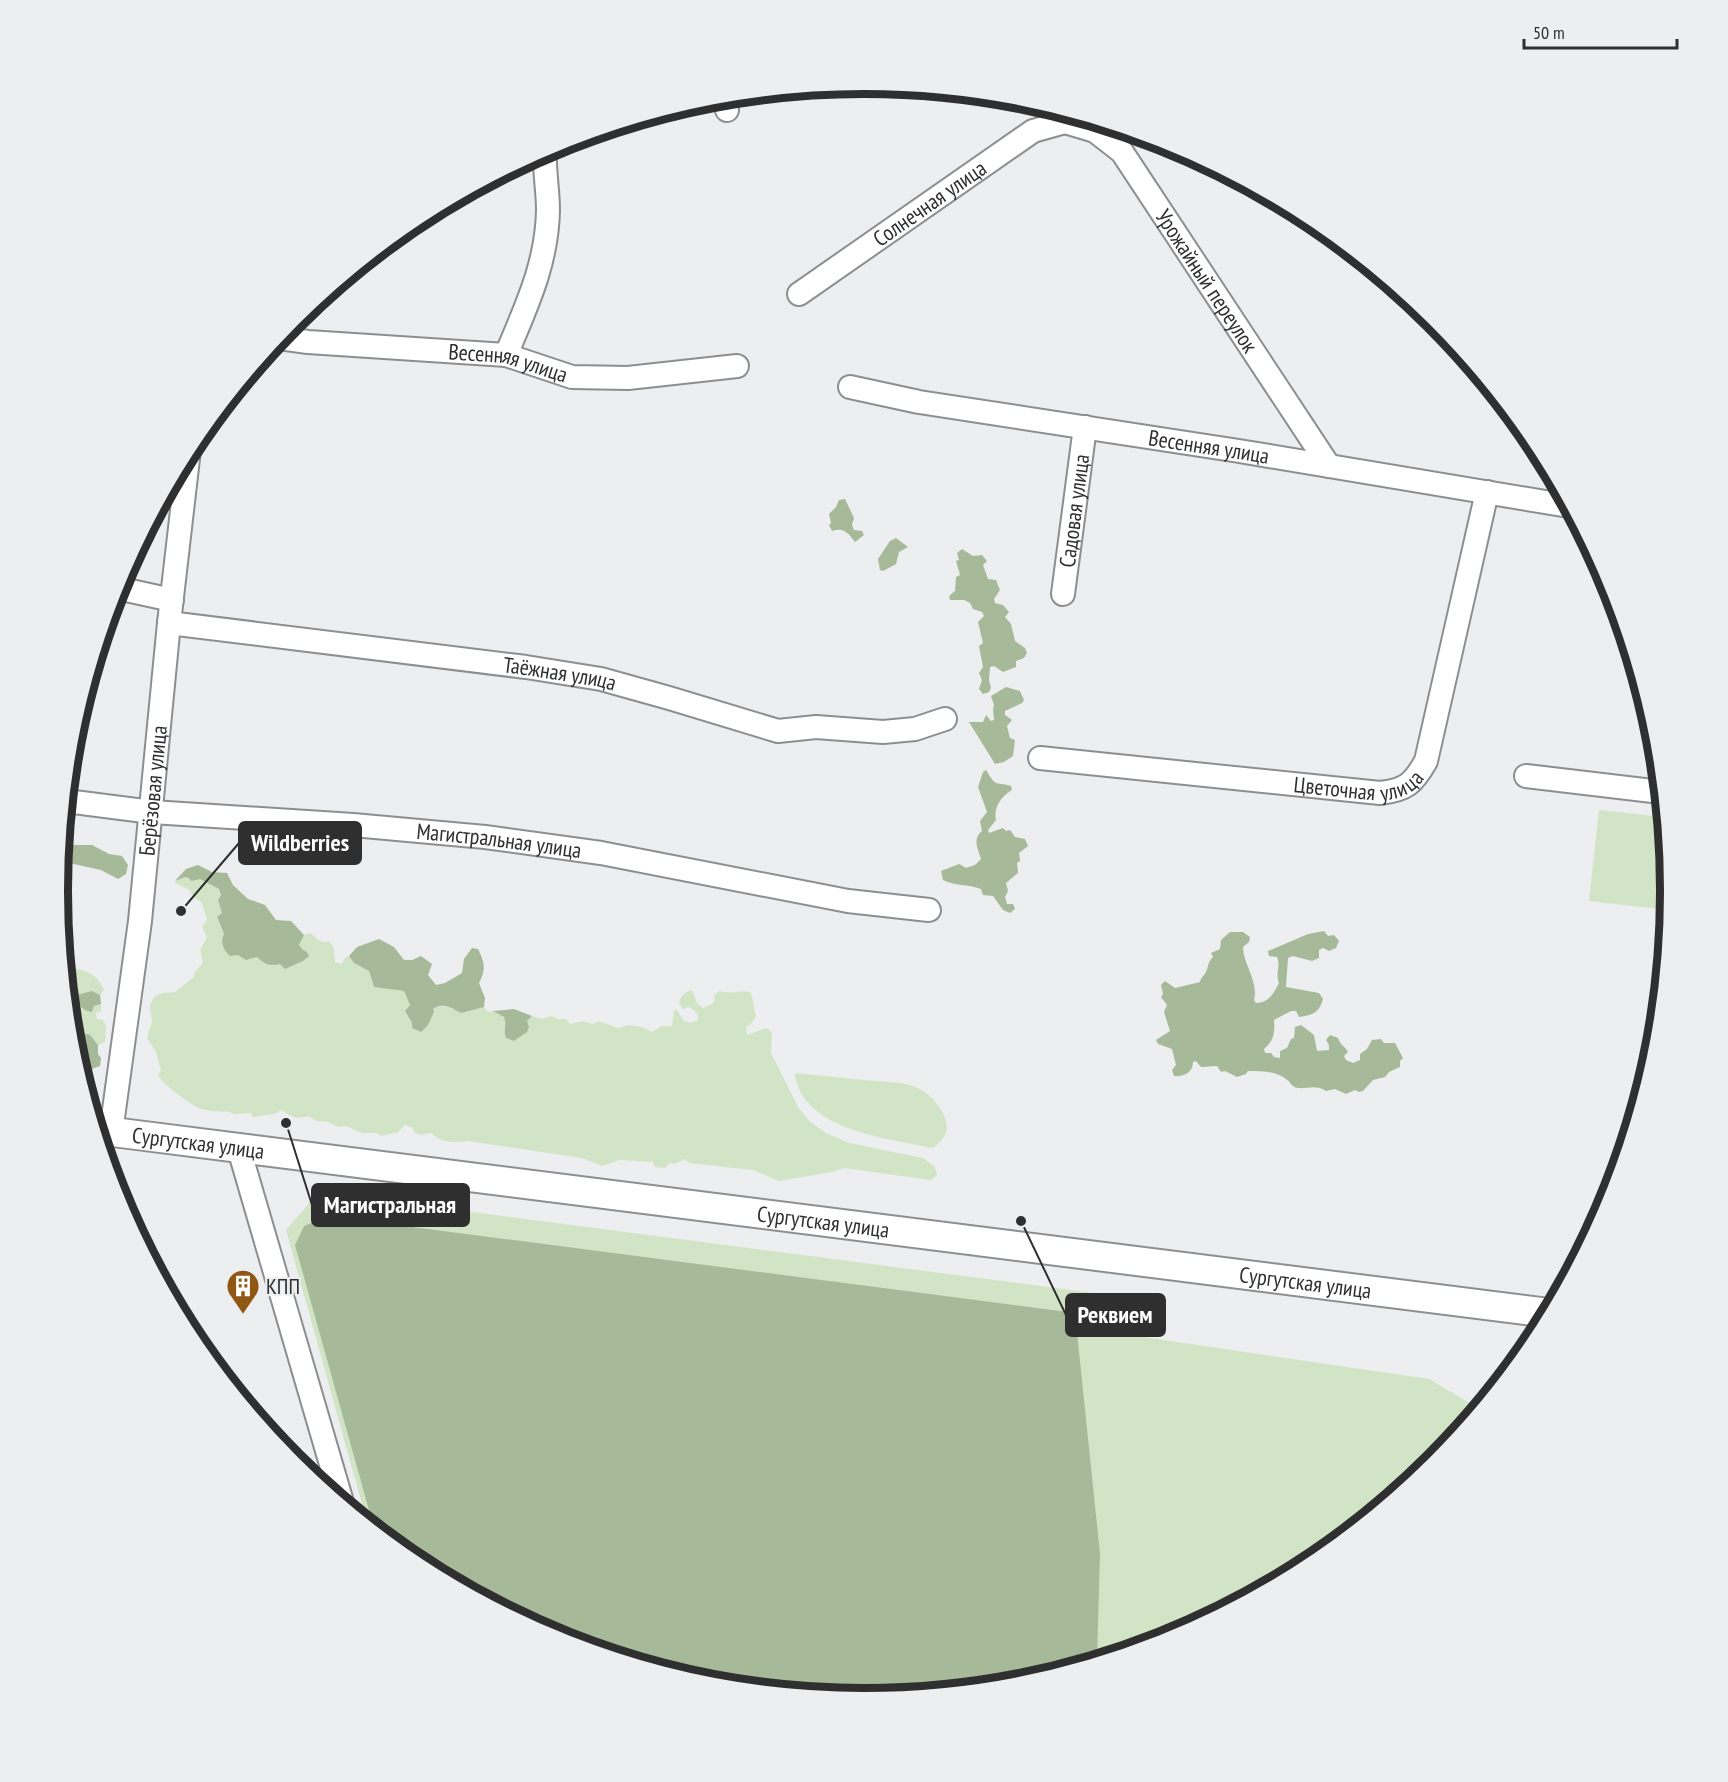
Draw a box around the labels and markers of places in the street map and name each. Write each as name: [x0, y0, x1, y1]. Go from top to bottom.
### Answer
callout: Wildberries: [239, 822, 361, 864]
callout: Магистральная: [312, 1184, 469, 1226]
building icon: КПП: [225, 1268, 261, 1315]
place label: КПП: [266, 1272, 300, 1300]
callout: Реквием: [1066, 1294, 1165, 1336]

